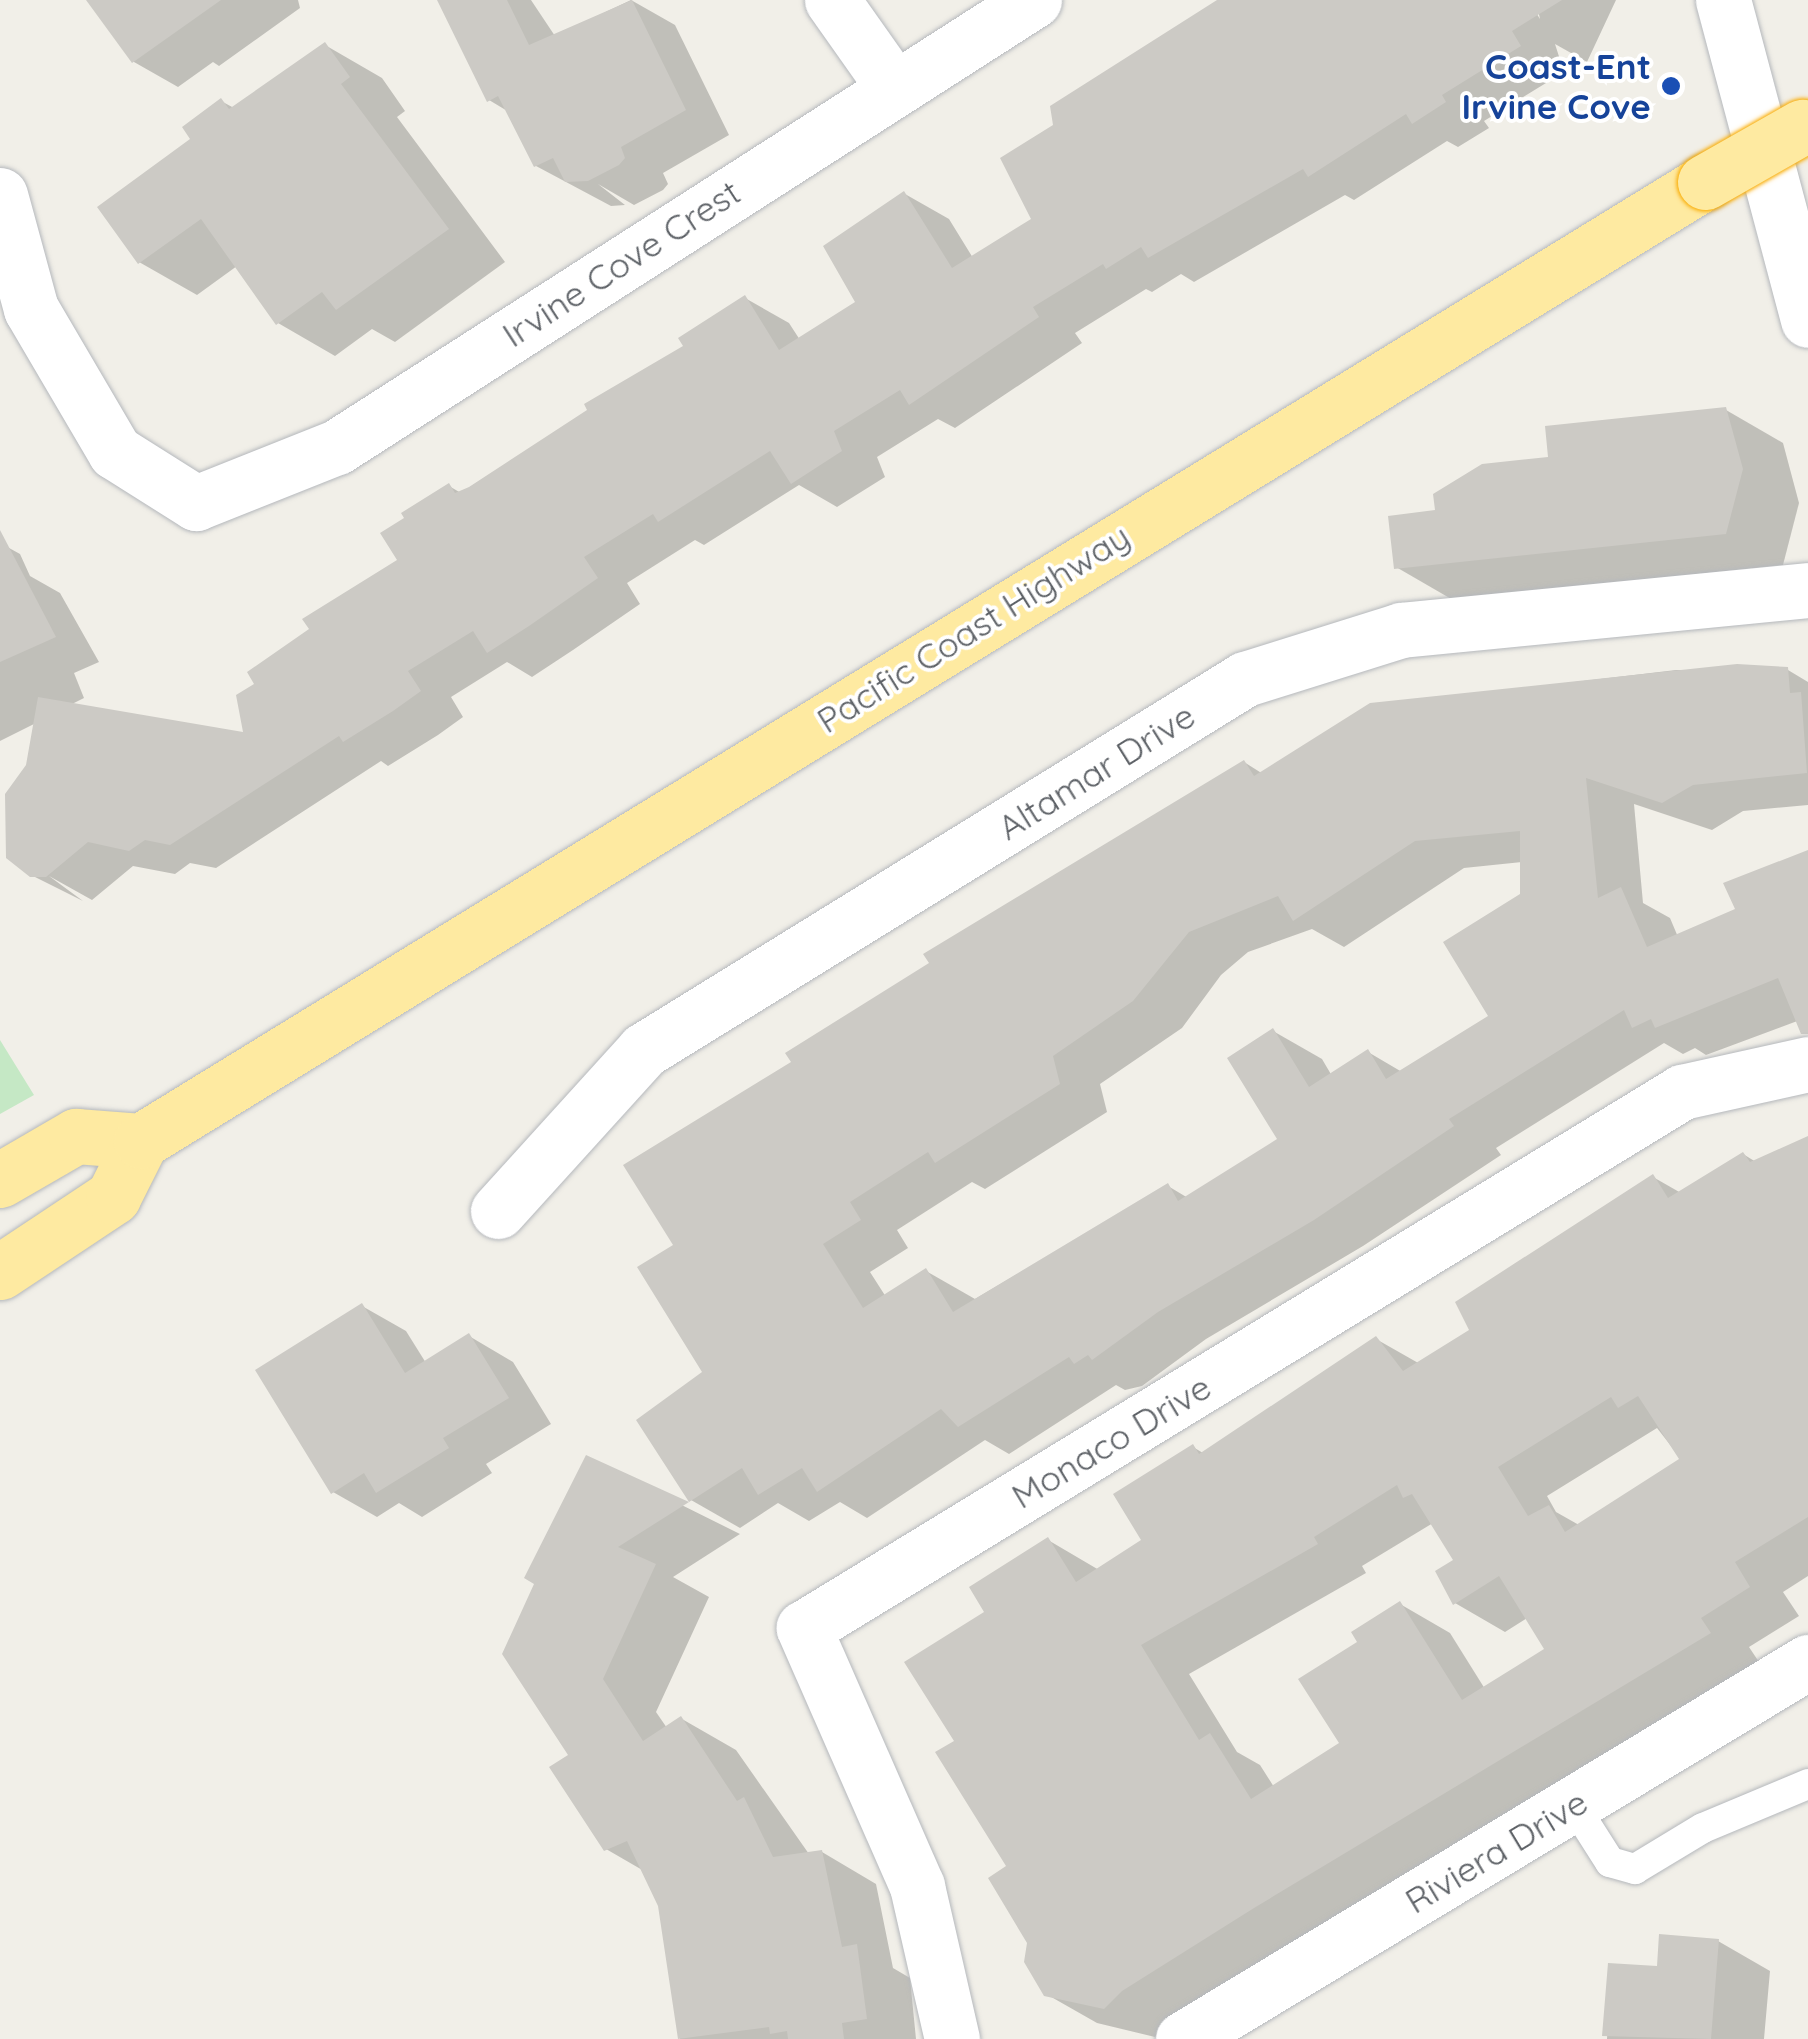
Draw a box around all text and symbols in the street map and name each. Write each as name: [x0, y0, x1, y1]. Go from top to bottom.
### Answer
place label: Coast-Ent Irvine Cove: [1461, 45, 1651, 127]
marker: Coast-Ent Irvine Cove: [1660, 75, 1682, 97]
street label: Irvine Cove Crest: [494, 171, 748, 355]
street label: Pacific Coast Highway: [809, 515, 1137, 741]
street label: Altamar Drive: [990, 694, 1202, 848]
street label: Monaco Drive: [1004, 1365, 1218, 1517]
street label: Riviera Drive: [1397, 1780, 1595, 1922]

